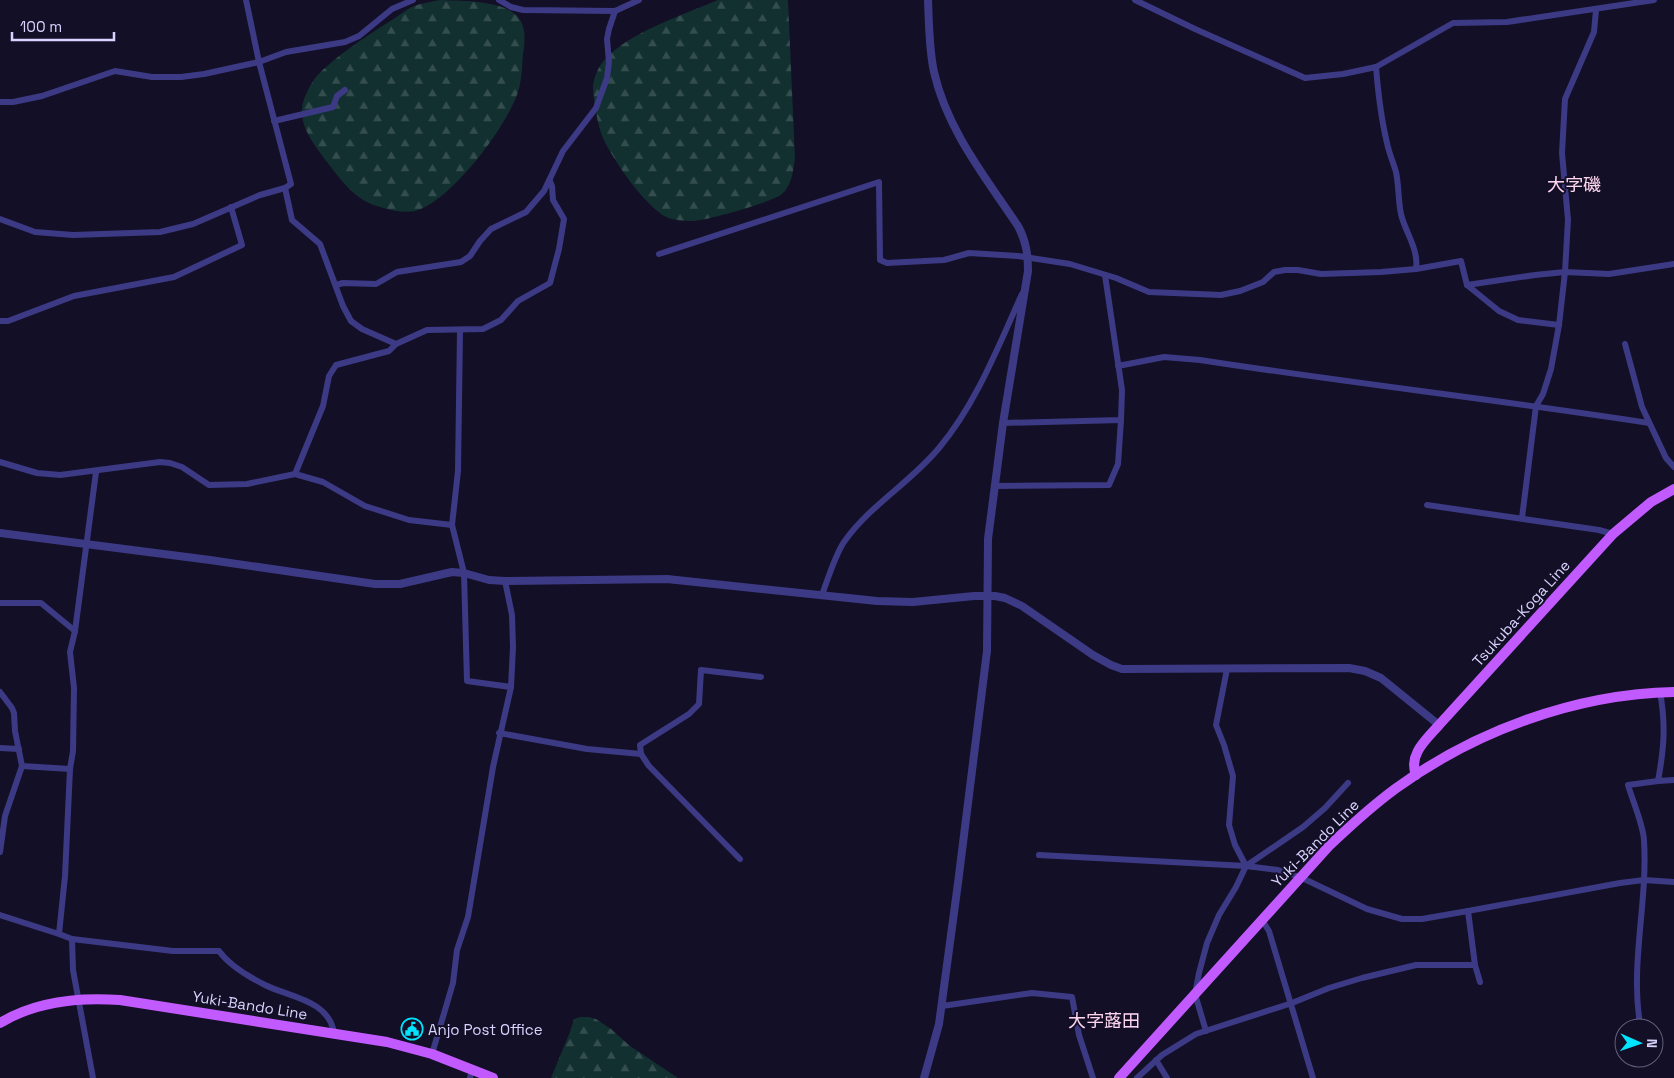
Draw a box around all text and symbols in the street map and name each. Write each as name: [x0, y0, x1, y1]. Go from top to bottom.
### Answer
scale bar: [12, 10, 115, 42]
text: 100 m: [20, 17, 62, 36]
district label: 大字磯: [1547, 173, 1601, 196]
street label: Tsukuba-Koga Line: [1468, 556, 1574, 670]
street label: Yuki-Bando Line: [1267, 795, 1363, 891]
street label: Yuki-Bando Line: [191, 987, 309, 1023]
district label: 大字蕗田: [1068, 1009, 1140, 1032]
public building icon: Anjo Post Office: [400, 1017, 424, 1041]
north arrow: [1614, 1018, 1664, 1068]
place label: Anjo Post Office: [428, 1020, 543, 1039]
text: N: [1643, 1038, 1661, 1048]

